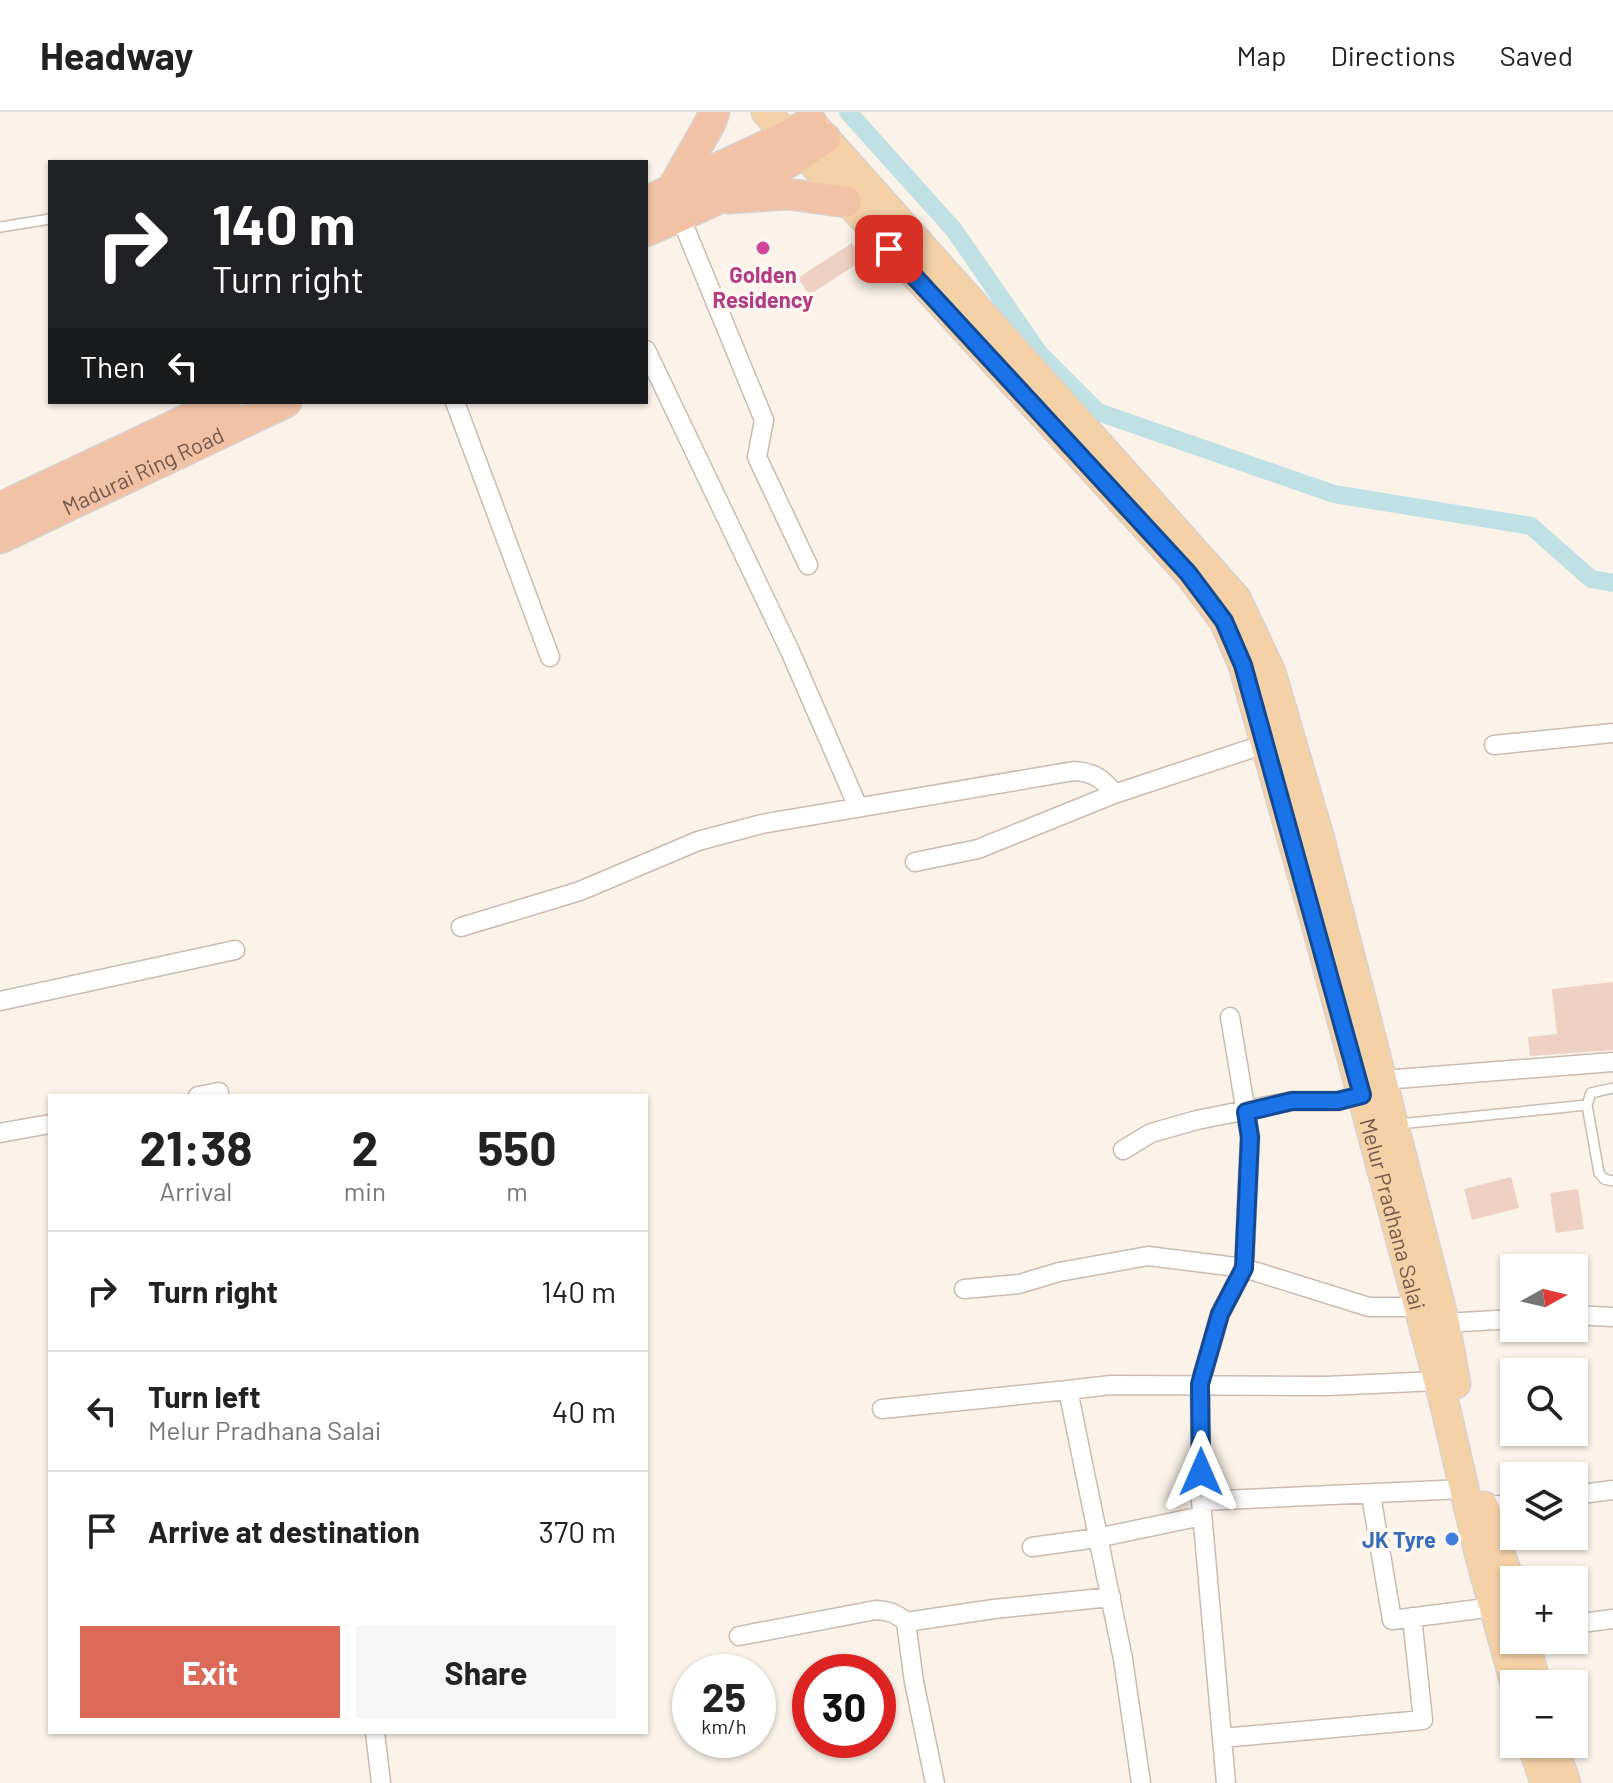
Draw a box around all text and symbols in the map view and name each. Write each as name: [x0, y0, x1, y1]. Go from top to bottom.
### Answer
text: Headway: [40, 32, 193, 78]
text: Map: [1237, 38, 1286, 72]
text: Directions: [1330, 38, 1456, 72]
text: Saved: [1500, 38, 1573, 72]
text: 140 m: [212, 189, 356, 256]
icon: right: [80, 192, 184, 296]
pin: [855, 215, 923, 283]
icon: arrive: [867, 227, 911, 271]
marker: Golden Residency: [754, 239, 772, 257]
text: Turn right: [212, 257, 364, 300]
place label: Golden Residency: [713, 261, 813, 312]
icon: left: [161, 344, 205, 388]
text: Then: [80, 348, 145, 384]
street label: Madurai Ring Road: [58, 421, 228, 520]
street label: Melur Pradhana Salai: [1355, 1115, 1432, 1313]
text: 21:38: [139, 1118, 252, 1176]
text: 2: [351, 1118, 378, 1176]
text: 550: [477, 1118, 557, 1176]
text: Arrival: [160, 1175, 232, 1206]
text: min: [344, 1175, 386, 1206]
text: m: [506, 1175, 528, 1206]
north arrow: [1500, 1254, 1588, 1342]
map controls: [1500, 1254, 1588, 1758]
icon: right: [80, 1269, 124, 1313]
text: Turn right: [148, 1273, 278, 1309]
text: 140 m: [541, 1273, 616, 1309]
button: search: [1500, 1358, 1588, 1446]
text: Turn left: [148, 1378, 261, 1414]
icon: left: [80, 1389, 124, 1433]
text: 40 m: [552, 1393, 616, 1429]
text: Melur Pradhana Salai: [148, 1414, 381, 1445]
position arrow: [1159, 1430, 1243, 1514]
button: layers: [1500, 1462, 1588, 1550]
icon: arrive: [80, 1509, 124, 1553]
text: Arrive at destination: [148, 1513, 420, 1549]
text: 370 m: [539, 1513, 616, 1549]
place label: JK Tyre: [1362, 1526, 1436, 1552]
marker: JK Tyre: [1443, 1530, 1461, 1548]
button: +: [1500, 1566, 1588, 1654]
button: Exit: [80, 1626, 340, 1718]
button: Share: [356, 1626, 616, 1718]
speed limit sign: 30: [792, 1654, 896, 1758]
button: −: [1500, 1670, 1588, 1758]
text: 25: [702, 1672, 746, 1720]
text: km/h: [701, 1714, 747, 1738]

